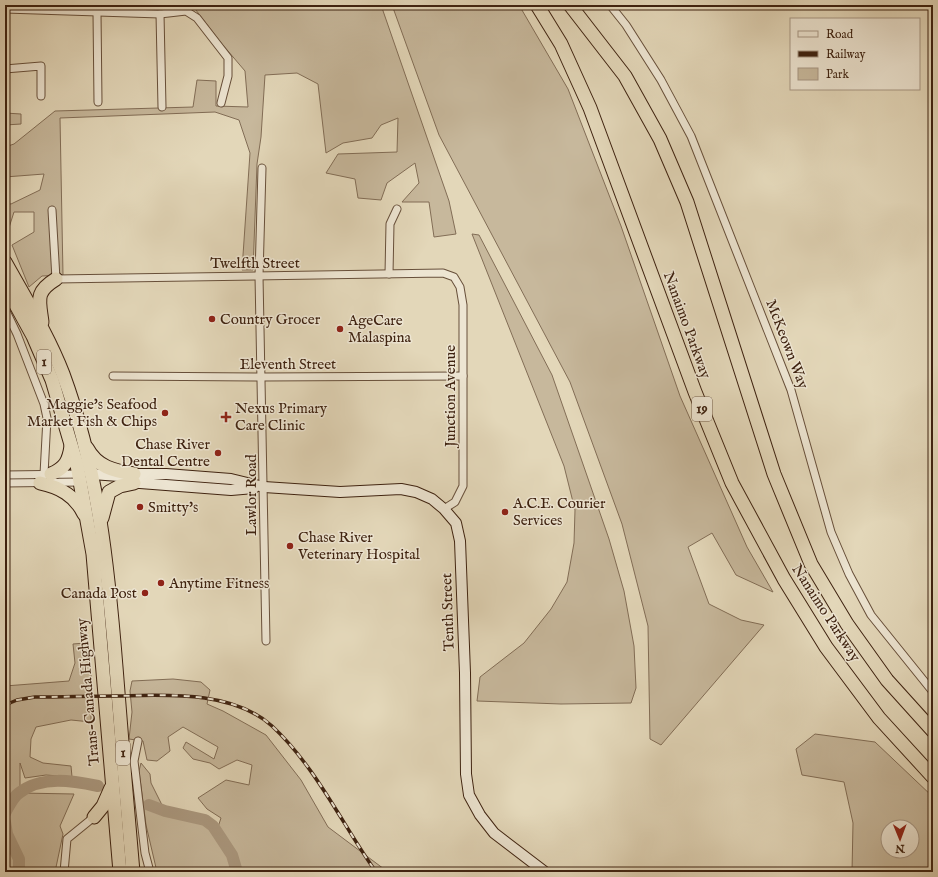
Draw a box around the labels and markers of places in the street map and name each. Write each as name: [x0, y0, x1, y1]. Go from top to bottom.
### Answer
place label: Country Grocer: [220, 310, 321, 329]
place label: AgeCare Malaspina: [347, 311, 412, 347]
marker: Country Grocer: [207, 314, 217, 324]
marker: AgeCare Malaspina: [335, 324, 345, 334]
place label: Maggie's Seafood Market Fish & Chips: [27, 395, 158, 431]
place label: Nexus Primary Care Clinic: [235, 399, 328, 435]
marker: Maggie's Seafood Market Fish & Chips: [160, 408, 170, 418]
marker: Nexus Primary Care Clinic: [220, 411, 232, 423]
place label: Chase River Dental Centre: [121, 435, 210, 471]
marker: Chase River Dental Centre: [213, 448, 223, 458]
place label: A.C.E. Courier Services: [512, 494, 606, 530]
place label: Smitty's: [148, 498, 198, 517]
marker: Smitty's: [135, 502, 145, 512]
marker: A.C.E. Courier Services: [500, 507, 510, 517]
place label: Chase River Veterinary Hospital: [297, 528, 421, 564]
marker: Chase River Veterinary Hospital: [285, 541, 295, 551]
place label: Anytime Fitness: [168, 574, 269, 593]
marker: Anytime Fitness: [156, 578, 166, 588]
place label: Canada Post: [61, 584, 137, 603]
marker: Canada Post: [140, 588, 150, 598]

